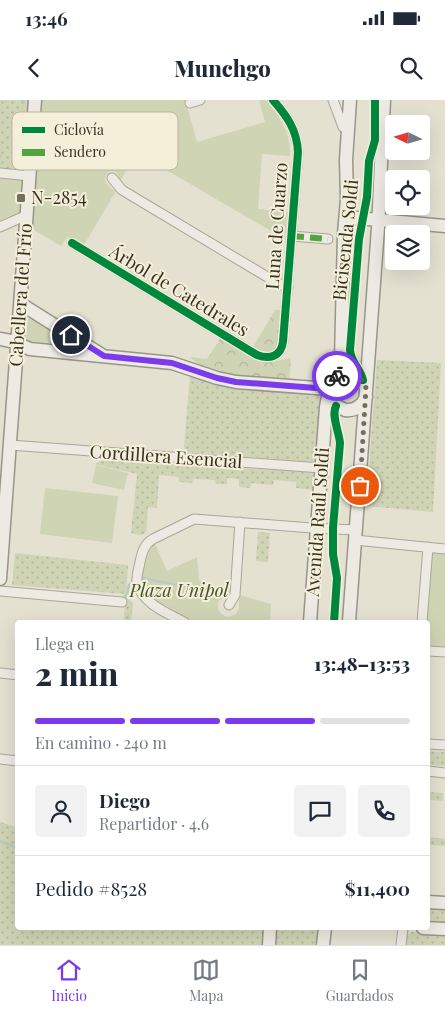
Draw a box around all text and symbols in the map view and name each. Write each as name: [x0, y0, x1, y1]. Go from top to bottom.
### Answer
text: 13:46: [25, 5, 68, 31]
text: Munchgo: [174, 53, 271, 83]
icon: back: [20, 54, 48, 82]
icon: search: [397, 54, 425, 82]
legend: [12, 112, 178, 170]
north arrow: [385, 115, 430, 160]
map controls: [385, 115, 430, 270]
text: Ciclovía: [54, 120, 104, 139]
text: Sendero: [54, 142, 106, 161]
street label: Luna de Cuarzo: [260, 161, 292, 290]
button: locate: [385, 170, 430, 215]
street label: Bicisenda Soldi: [327, 178, 363, 302]
place label: N-2854: [31, 185, 87, 209]
marker: N-2854: [15, 192, 27, 204]
street label: Cabellera del Frío: [3, 222, 37, 367]
button: layers: [385, 225, 430, 270]
street label: Árbol de Catedrales: [104, 238, 254, 341]
pin: [50, 314, 92, 356]
icon: home: [57, 321, 85, 349]
courier: [312, 351, 362, 401]
icon: bike: [323, 362, 351, 390]
street label: Cordillera Esencial: [89, 439, 243, 473]
street label: Avenida Raúl Soldi: [300, 446, 334, 598]
pin: [339, 465, 381, 507]
icon: bag: [346, 472, 374, 500]
park label: Plaza Unipol: [129, 578, 229, 602]
text: Llega en: [35, 633, 95, 654]
text: 13:48–13:53: [314, 650, 410, 676]
text: 2 min: [35, 651, 118, 694]
text: En camino · 240 m: [35, 732, 167, 753]
button: person: [35, 785, 87, 837]
button: chat: [294, 785, 346, 837]
button: phone: [358, 785, 410, 837]
text: Diego: [99, 787, 150, 813]
text: Repartidor · 4.6: [99, 813, 209, 834]
text: Pedido #8528: [35, 875, 147, 901]
text: $11,400: [345, 875, 410, 901]
tab: Inicio: [51, 956, 87, 1005]
tab: Mapa: [189, 956, 223, 1005]
tab: Guardados: [326, 956, 394, 1005]

